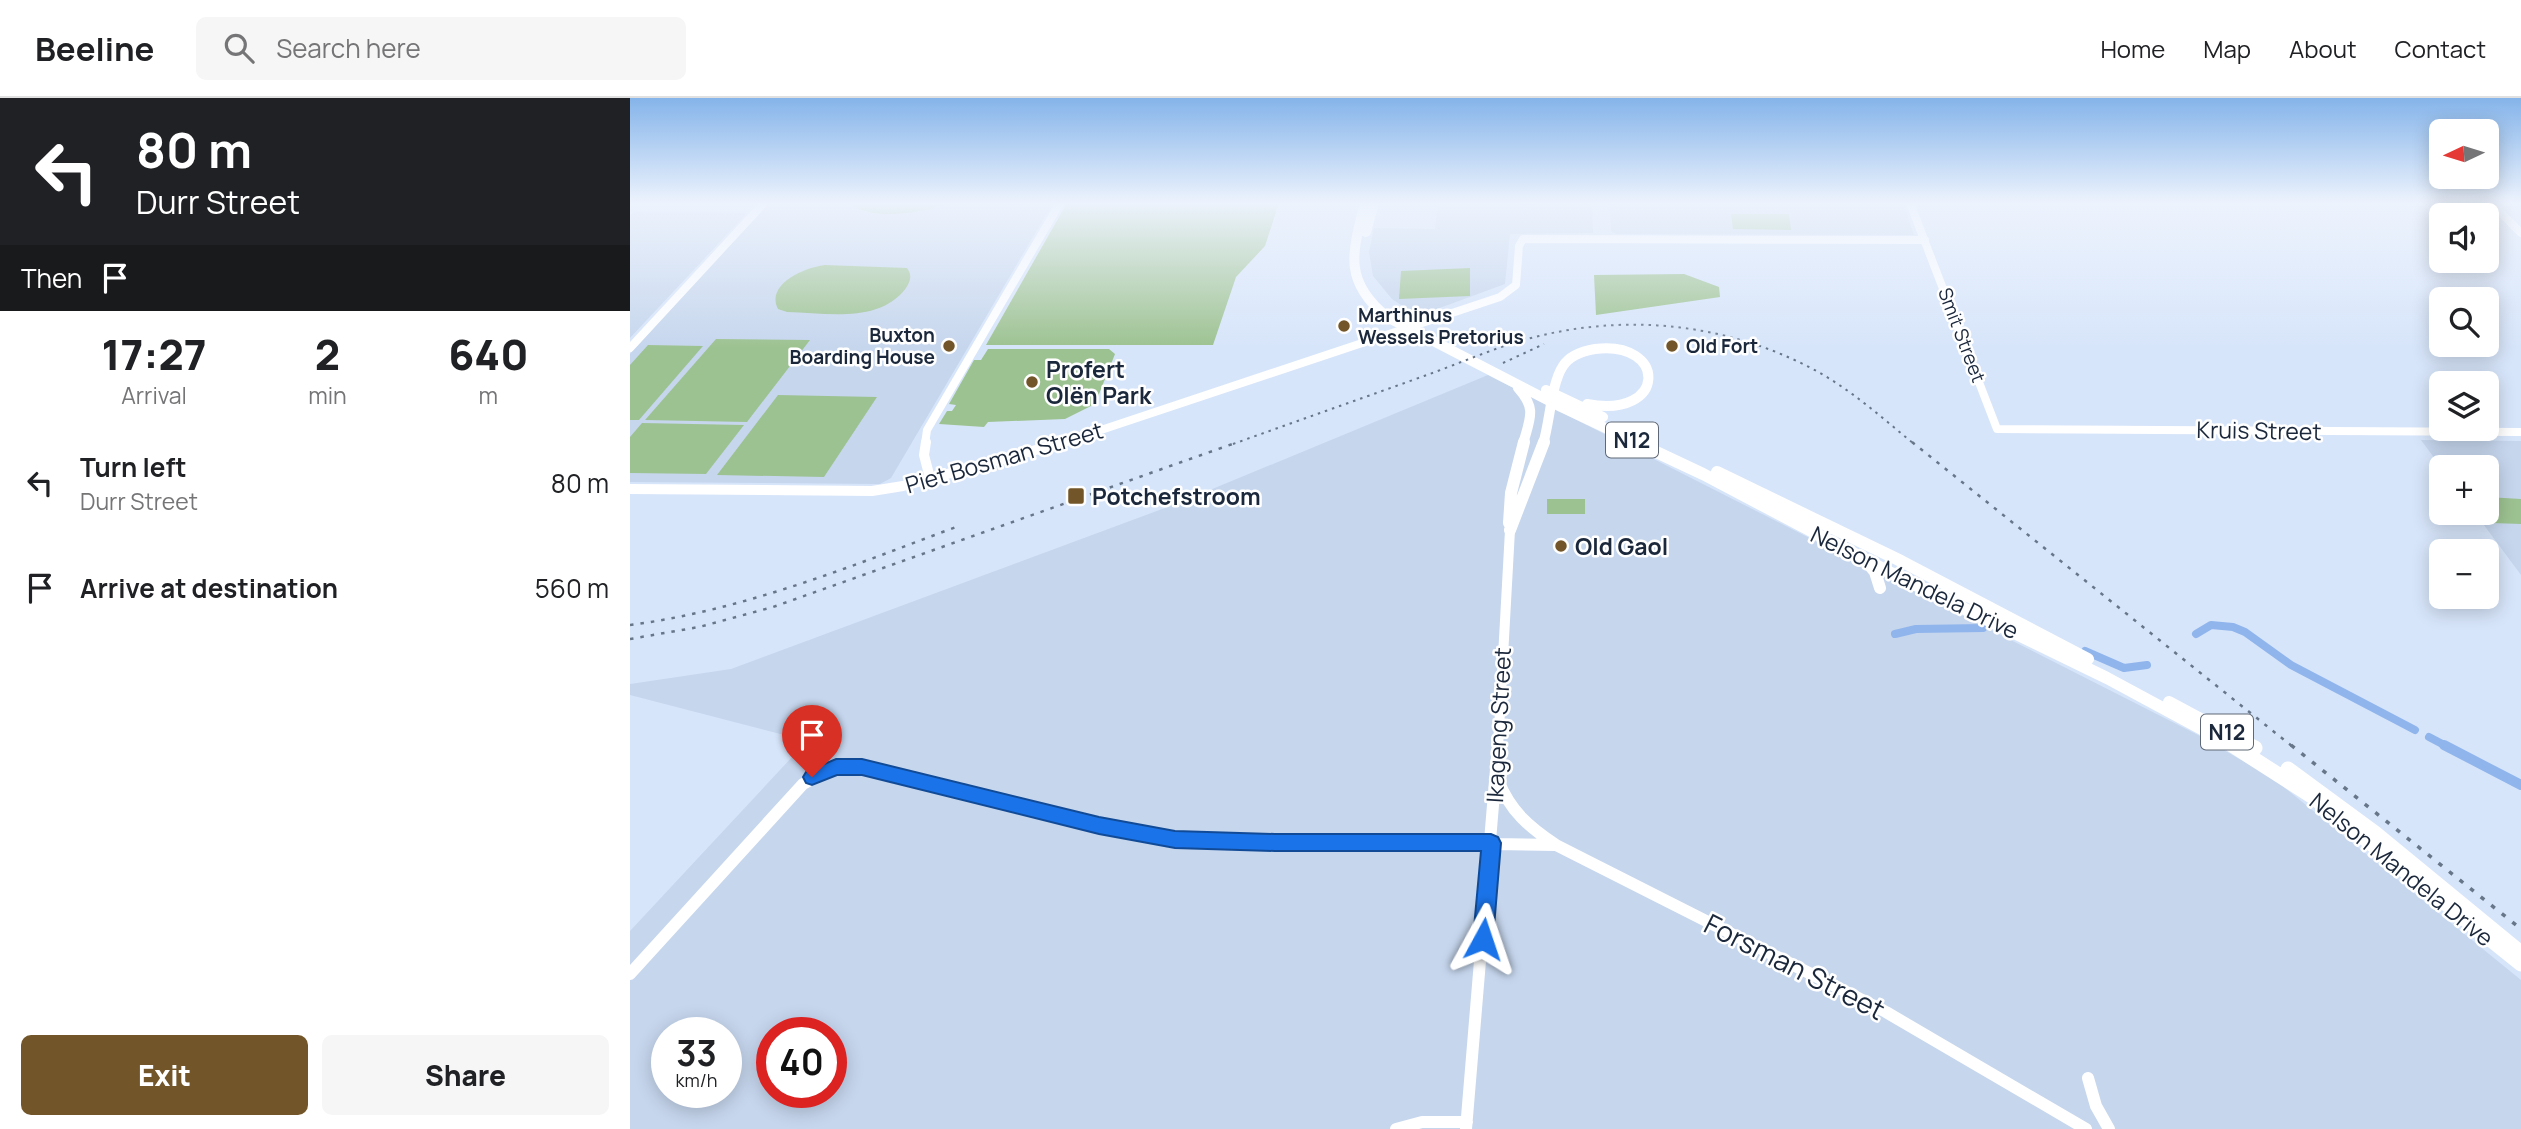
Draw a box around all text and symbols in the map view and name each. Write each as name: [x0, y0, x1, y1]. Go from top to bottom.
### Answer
search box: [196, 17, 686, 80]
text: Beeline: [35, 26, 154, 71]
icon: search: [220, 29, 258, 67]
text: Search here: [276, 30, 421, 66]
text: Home: [2100, 32, 2165, 65]
text: Map: [2203, 32, 2251, 65]
text: About: [2289, 32, 2357, 65]
text: Contact: [2395, 32, 2486, 65]
text: 80 m: [136, 116, 252, 183]
north arrow: [2429, 119, 2499, 189]
map controls: [2429, 119, 2499, 609]
icon: left: [21, 126, 112, 217]
text: Durr Street: [136, 180, 300, 224]
button: sound: [2429, 203, 2499, 273]
icon: arrive: [96, 259, 134, 297]
text: Then: [21, 260, 82, 296]
street label: Smit Street: [1932, 284, 1992, 386]
button: search: [2429, 287, 2499, 357]
place label: Marthinus Wessels Pretorius: [1358, 302, 1524, 350]
marker: Marthinus Wessels Pretorius: [1336, 318, 1352, 334]
place label: Buxton Boarding House: [789, 322, 935, 370]
text: 17:27: [102, 325, 207, 383]
text: 2: [315, 325, 340, 383]
text: 640: [448, 325, 528, 383]
place label: Old Fort: [1686, 333, 1758, 359]
marker: Buxton Boarding House: [941, 338, 957, 354]
marker: Old Fort: [1664, 338, 1680, 354]
place label: Profert Olën Park: [1046, 353, 1152, 411]
button: layers: [2429, 371, 2499, 441]
marker: Profert Olën Park: [1024, 374, 1040, 390]
text: Arrival: [121, 379, 187, 411]
text: min: [308, 379, 347, 411]
text: m: [479, 379, 498, 411]
street label: Piet Bosman Street: [901, 413, 1107, 501]
street label: Kruis Street: [2196, 413, 2322, 447]
road number: N12: [1606, 422, 1658, 458]
text: Turn left: [80, 449, 187, 485]
button: +: [2429, 455, 2499, 525]
icon: left: [21, 464, 59, 502]
text: 80 m: [551, 465, 609, 501]
place label: Potchefstroom: [1092, 480, 1261, 512]
text: Durr Street: [80, 485, 198, 517]
marker: Potchefstroom: [1066, 486, 1086, 506]
street label: Nelson Mandela Drive: [1806, 518, 2024, 646]
place label: Old Gaol: [1575, 530, 1668, 562]
marker: Old Gaol: [1553, 538, 1569, 554]
button: −: [2429, 539, 2499, 609]
icon: arrive: [21, 569, 59, 607]
text: Arrive at destination: [80, 570, 338, 606]
text: 560 m: [535, 570, 609, 606]
street label: Ikageng Street: [1478, 646, 1518, 804]
pin: [782, 705, 842, 777]
road number: N12: [2201, 714, 2253, 750]
icon: arrive: [793, 716, 831, 754]
street label: Nelson Mandela Drive: [2303, 785, 2501, 953]
position arrow: [1446, 902, 1520, 976]
street label: Forsman Street: [1698, 904, 1892, 1028]
speed limit sign: 40: [756, 1017, 847, 1108]
text: 33: [676, 1029, 717, 1077]
button: Exit: [21, 1035, 308, 1115]
button: Share: [322, 1035, 609, 1115]
text: km/h: [676, 1068, 717, 1092]

